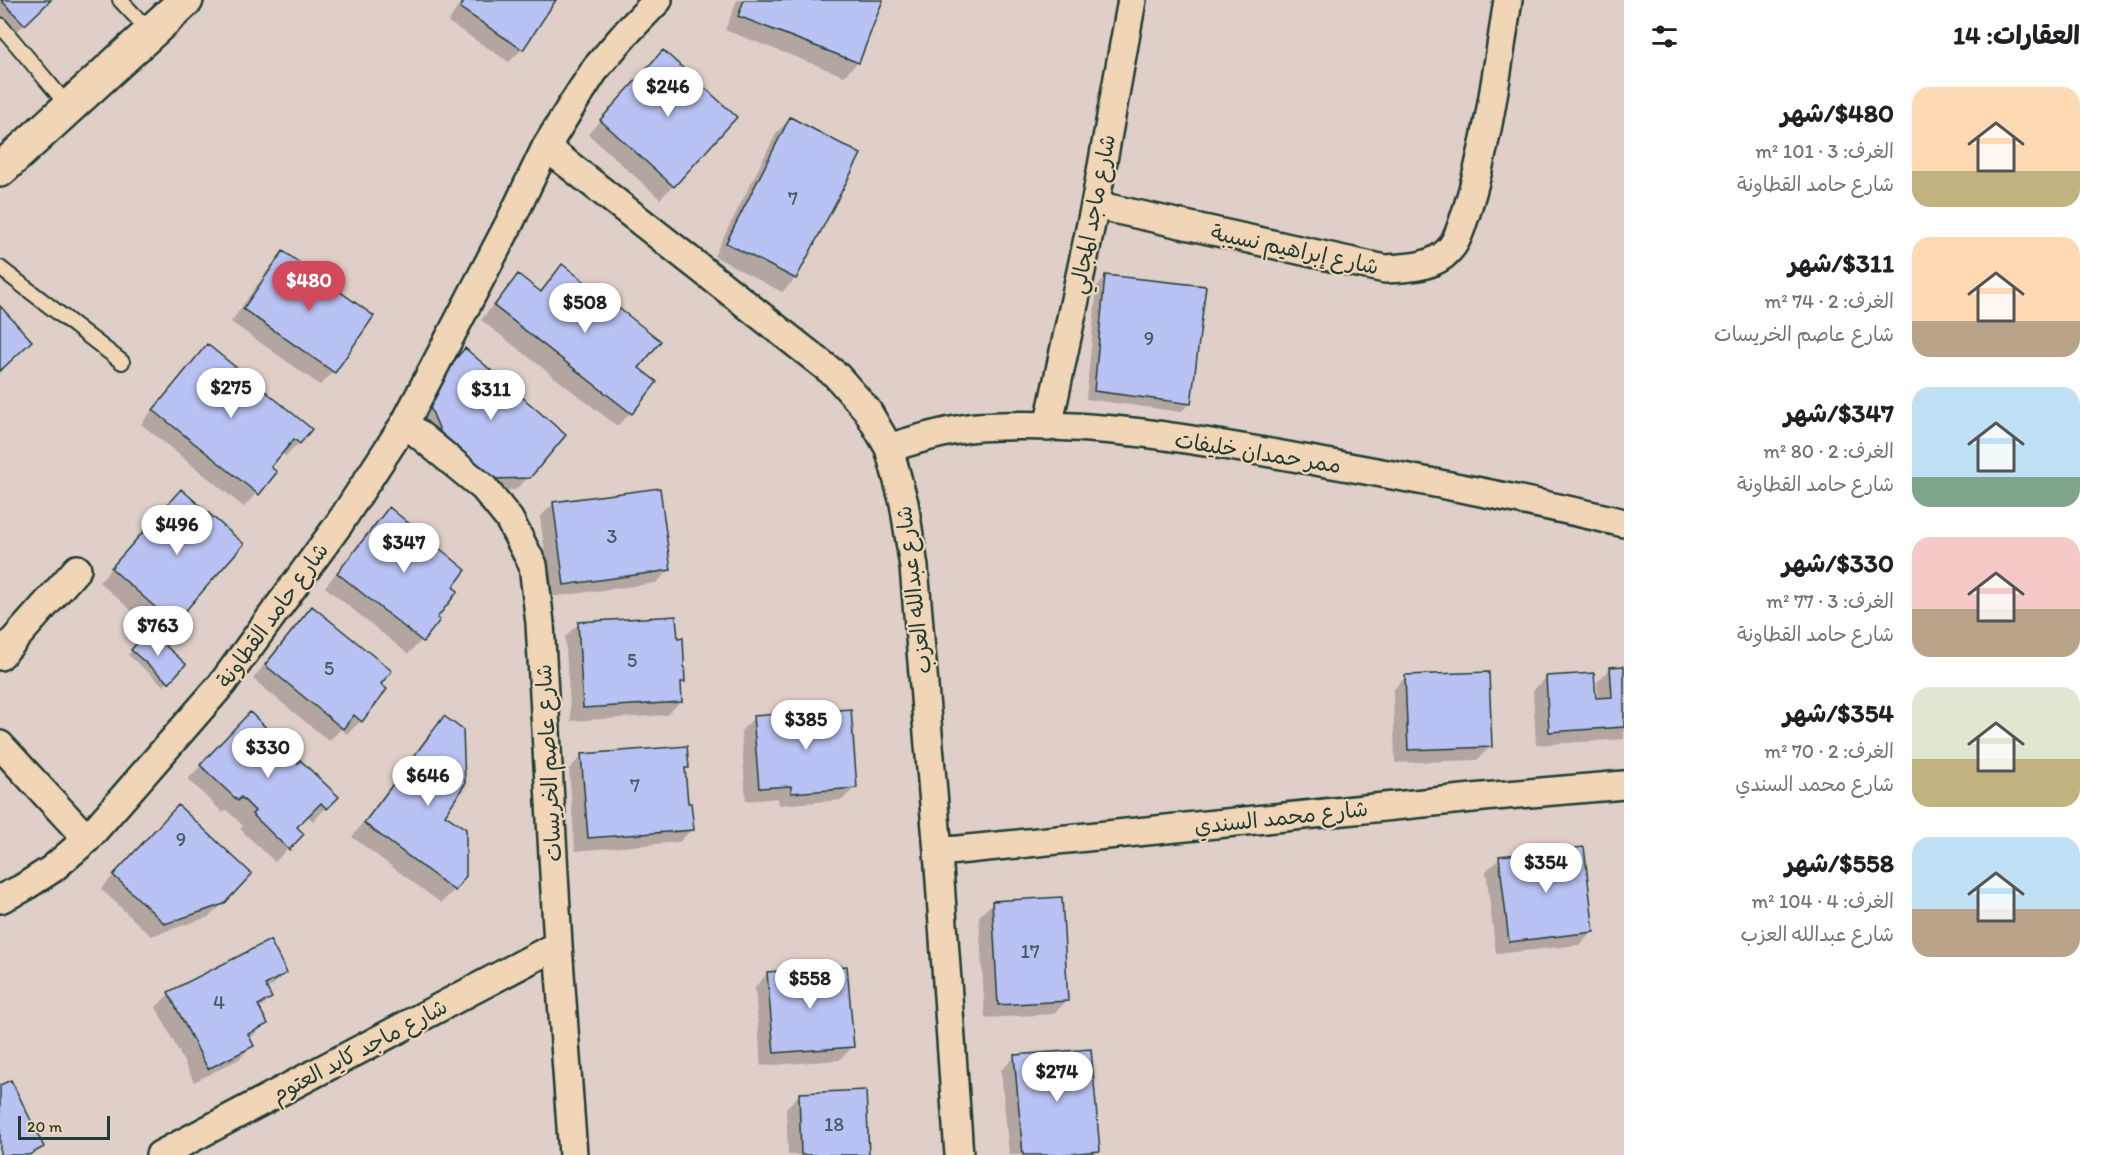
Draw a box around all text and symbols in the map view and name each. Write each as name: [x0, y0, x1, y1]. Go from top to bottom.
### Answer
text: العقارات: 14: [1953, 19, 2080, 51]
icon: filters: [1648, 20, 1681, 53]
pin: $246: [632, 67, 704, 118]
text: $246: [646, 74, 690, 98]
text: $480/شهر: [1781, 97, 1894, 129]
icon: home: [1960, 111, 2032, 183]
street label: شارع ماجد المجالي: [1064, 132, 1127, 297]
text: الغرف: 3 · 101 m²: [1755, 139, 1894, 163]
text: شارع حامد القطاونة: [1737, 172, 1894, 196]
house number: 7: [788, 186, 798, 210]
street label: شارع إبراهيم نسيبة: [1208, 219, 1381, 283]
text: $311/شهر: [1788, 247, 1894, 279]
pin: $480: [273, 261, 345, 312]
icon: home: [1960, 261, 2032, 333]
text: $480: [286, 268, 332, 292]
pin: $508: [549, 283, 621, 334]
text: الغرف: 2 · 74 m²: [1765, 289, 1894, 313]
text: $508: [563, 290, 607, 314]
text: شارع عاصم الخريسات: [1714, 322, 1894, 346]
house number: 9: [1144, 326, 1154, 350]
pin: $275: [195, 368, 267, 419]
pin: $311: [455, 370, 527, 421]
text: $275: [210, 375, 252, 399]
text: $311: [471, 377, 511, 401]
text: $347/شهر: [1784, 397, 1894, 429]
icon: home: [1960, 411, 2032, 483]
street label: ممر حمدان خليفات: [1173, 426, 1343, 479]
text: الغرف: 2 · 80 m²: [1763, 439, 1894, 463]
text: شارع حامد القطاونة: [1737, 472, 1894, 496]
street label: شارع عبدالله العزب: [890, 504, 939, 675]
pin: $496: [141, 505, 213, 556]
text: $496: [155, 512, 199, 536]
pin: $347: [368, 523, 440, 574]
house number: 3: [607, 524, 618, 548]
text: $347: [383, 530, 425, 554]
street label: شارع حامد القطاونة: [211, 537, 336, 694]
text: $330/شهر: [1782, 547, 1894, 579]
icon: home: [1960, 561, 2032, 633]
text: الغرف: 3 · 77 m²: [1766, 589, 1894, 613]
pin: $763: [122, 606, 194, 657]
text: $763: [137, 613, 179, 637]
text: شارع حامد القطاونة: [1737, 622, 1894, 646]
house number: 5: [627, 648, 637, 672]
house number: 5: [324, 656, 334, 680]
street label: شارع عاصم الخريسات: [530, 663, 570, 862]
text: $354/شهر: [1783, 697, 1894, 729]
pin: $385: [770, 700, 842, 751]
text: $385: [785, 707, 827, 731]
icon: home: [1960, 711, 2032, 783]
pin: $330: [232, 728, 304, 779]
text: $330: [246, 735, 290, 759]
text: الغرف: 2 · 70 m²: [1764, 739, 1894, 763]
pin: $646: [392, 756, 464, 807]
text: $646: [406, 763, 450, 787]
text: شارع محمد السندي: [1735, 772, 1894, 796]
house number: 7: [630, 773, 640, 797]
street label: شارع محمد السندي: [1193, 795, 1370, 843]
house number: 9: [176, 827, 186, 851]
pin: $354: [1510, 843, 1582, 894]
text: $558/شهر: [1785, 847, 1894, 879]
text: $354: [1524, 850, 1568, 874]
icon: home: [1960, 861, 2032, 933]
text: الغرف: 4 · 104 m²: [1751, 889, 1894, 913]
text: شارع عبدالله العزب: [1740, 922, 1894, 946]
house number: 17: [1020, 939, 1040, 963]
pin: $558: [774, 959, 846, 1010]
text: $558: [789, 966, 831, 990]
house number: 4: [213, 990, 225, 1014]
street label: شارع ماجد كايد العتوم: [267, 993, 454, 1112]
pin: $274: [1021, 1052, 1093, 1103]
text: $274: [1036, 1059, 1078, 1083]
house number: 18: [824, 1112, 844, 1136]
scale bar: [18, 1113, 110, 1140]
text: 20 m: [27, 1117, 62, 1136]

